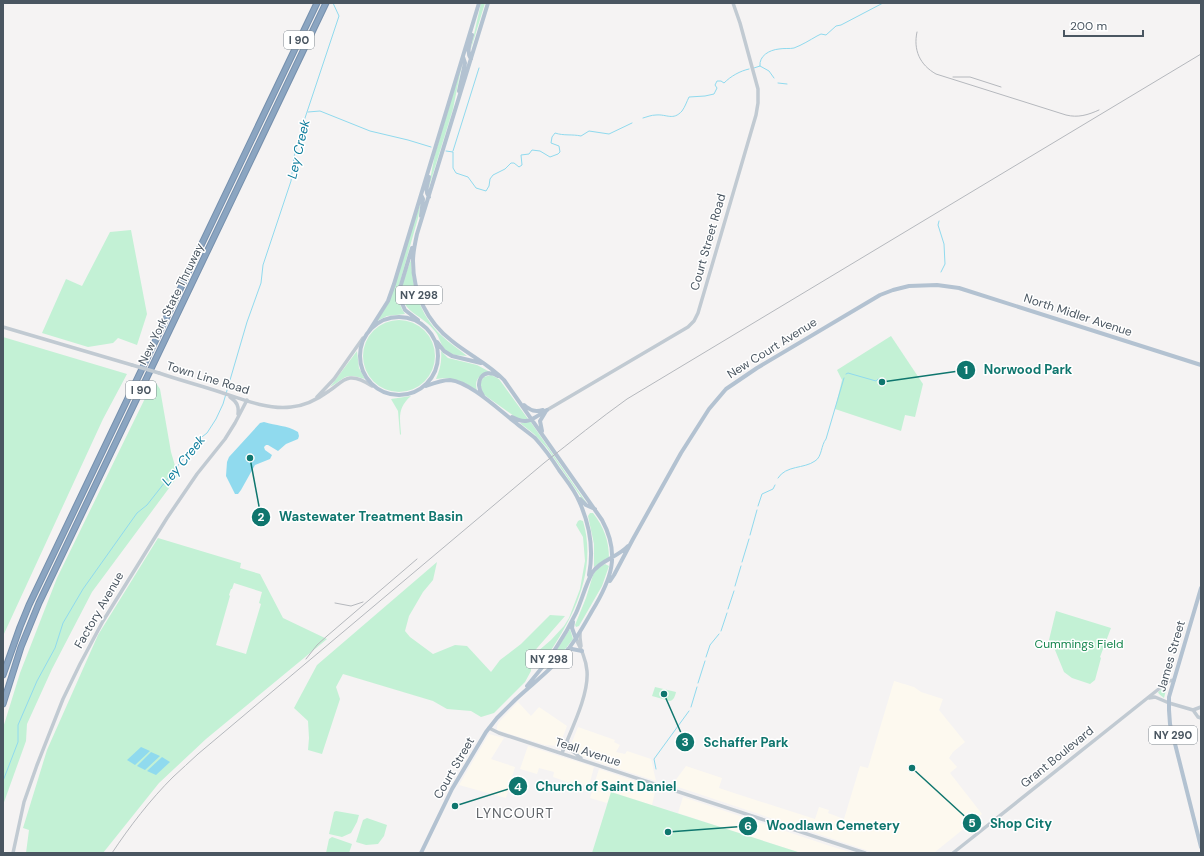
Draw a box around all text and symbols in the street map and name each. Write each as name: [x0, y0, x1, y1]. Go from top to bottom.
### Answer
scale bar: [1064, 12, 1143, 38]
text: 200 m: [1070, 18, 1107, 34]
road number: I 90: [284, 31, 314, 49]
water label: Ley Creek: [283, 118, 314, 180]
street label: Court Street Road: [687, 192, 729, 292]
street label: New York State Thruway: [135, 240, 208, 367]
road number: NY 298: [396, 286, 442, 304]
street label: North Midler Avenue: [1022, 290, 1134, 340]
street label: New Court Avenue: [724, 314, 820, 382]
callout: Norwood Park: [956, 357, 1080, 382]
street label: Town Line Road: [165, 358, 251, 398]
text: Norwood Park: [984, 361, 1073, 378]
text: 1: [964, 362, 968, 378]
road number: I 90: [126, 381, 156, 399]
water label: Ley Creek: [158, 431, 209, 489]
callout: Wastewater Treatment Basin: [251, 504, 471, 529]
text: Wastewater Treatment Basin: [279, 508, 463, 525]
text: 2: [258, 509, 265, 525]
street label: Factory Avenue: [71, 569, 128, 651]
street label: James Street: [1153, 618, 1189, 693]
park label: Cummings Field: [1035, 636, 1123, 652]
road number: NY 298: [526, 650, 572, 668]
street label: Grant Boulevard: [1017, 723, 1097, 791]
road number: NY 290: [1149, 726, 1197, 744]
callout: Schaffer Park: [675, 730, 796, 755]
street label: Court Street: [430, 734, 478, 802]
street label: Teall Avenue: [553, 734, 623, 770]
text: 3: [681, 734, 689, 750]
text: Schaffer Park: [704, 734, 789, 751]
callout: Church of Saint Daniel: [508, 774, 685, 799]
text: Church of Saint Daniel: [535, 778, 677, 795]
text: 4: [514, 779, 522, 795]
district label: LYNCOURT: [476, 804, 554, 822]
callout: Shop City: [962, 811, 1060, 836]
callout: Woodlawn Cemetery: [738, 813, 908, 838]
text: 5: [968, 815, 976, 831]
text: Shop City: [990, 815, 1052, 832]
text: Woodlawn Cemetery: [766, 817, 900, 834]
text: 6: [744, 818, 752, 834]

